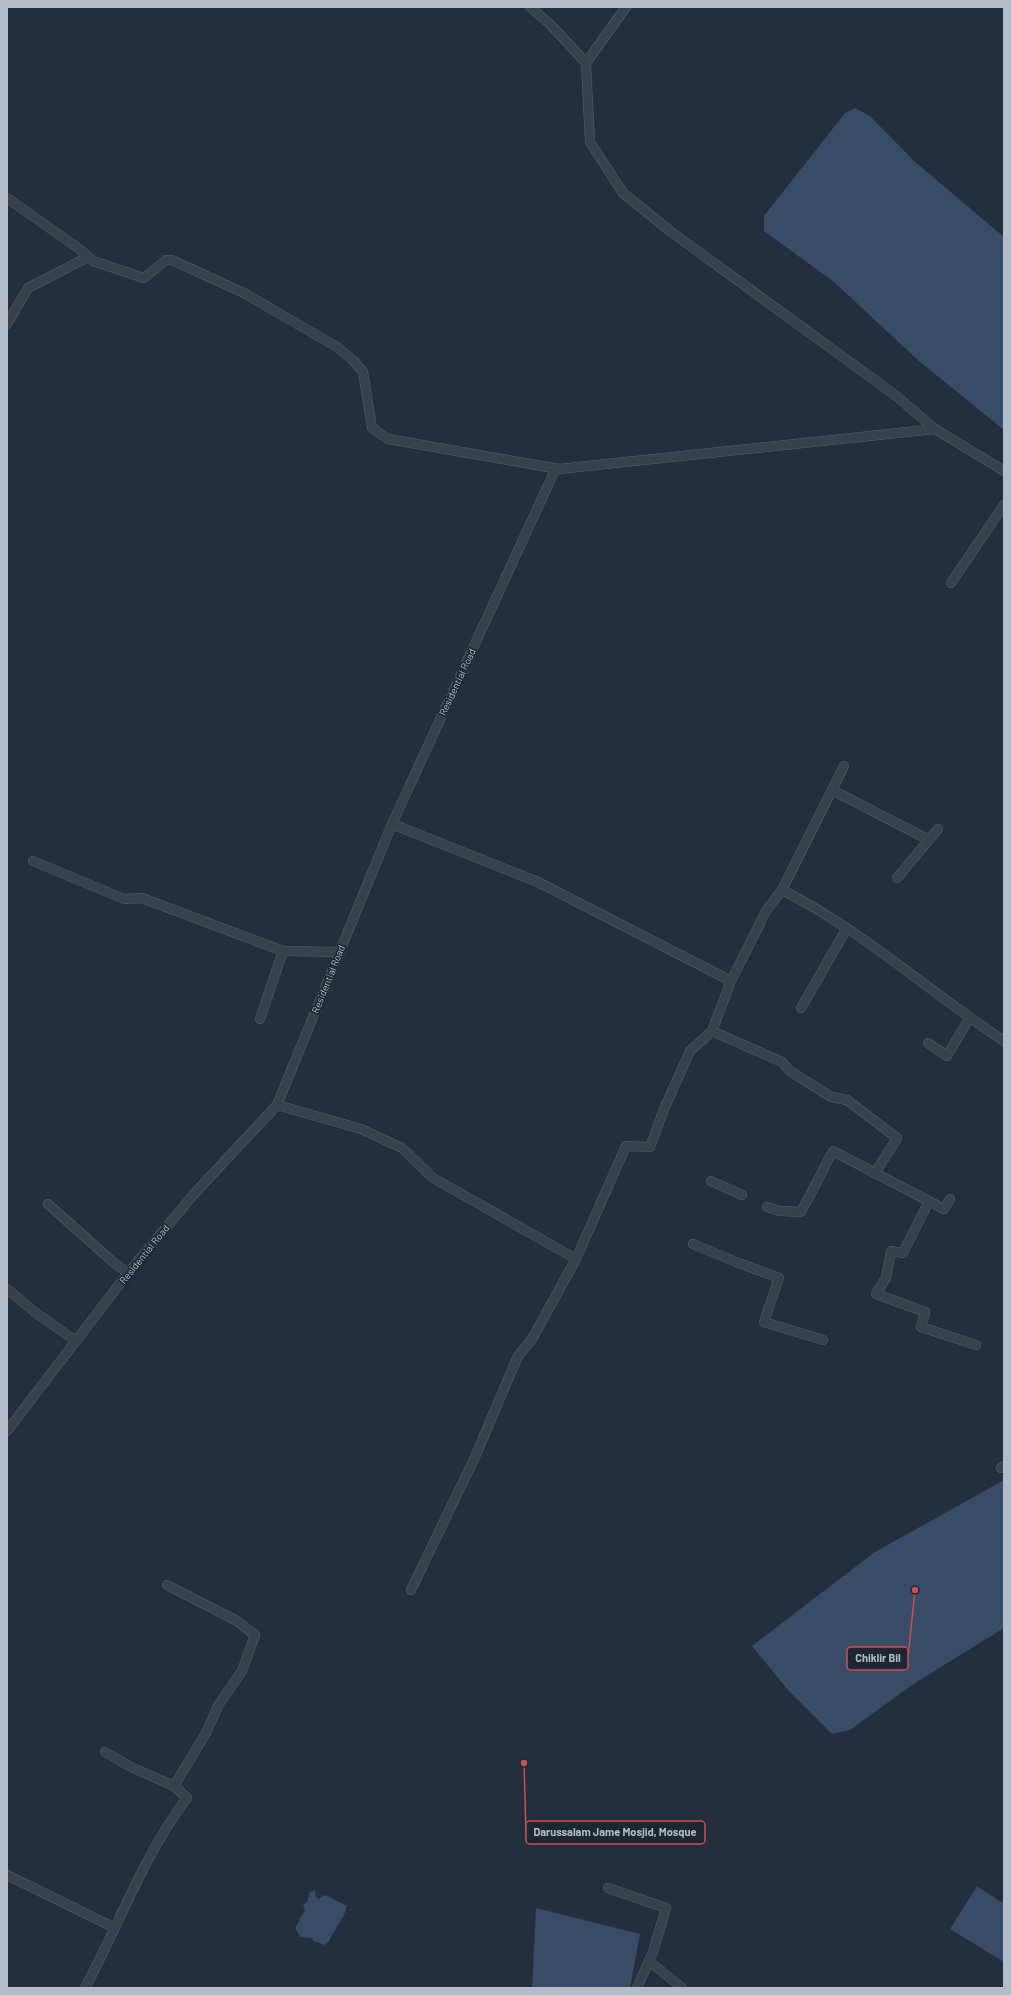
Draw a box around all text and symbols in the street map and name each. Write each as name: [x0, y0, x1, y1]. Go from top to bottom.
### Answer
street label: Residential Road: [436, 647, 478, 717]
street label: Residential Road: [309, 943, 347, 1015]
street label: Residential Road: [116, 1222, 172, 1286]
callout: Chiklir Bil: [847, 1647, 908, 1670]
text: Chiklir Bil: [855, 1651, 901, 1664]
callout: Darussalam Jame Mosjid, Mosque: [526, 1821, 705, 1844]
text: Darussalam Jame Mosjid, Mosque: [533, 1825, 697, 1838]

